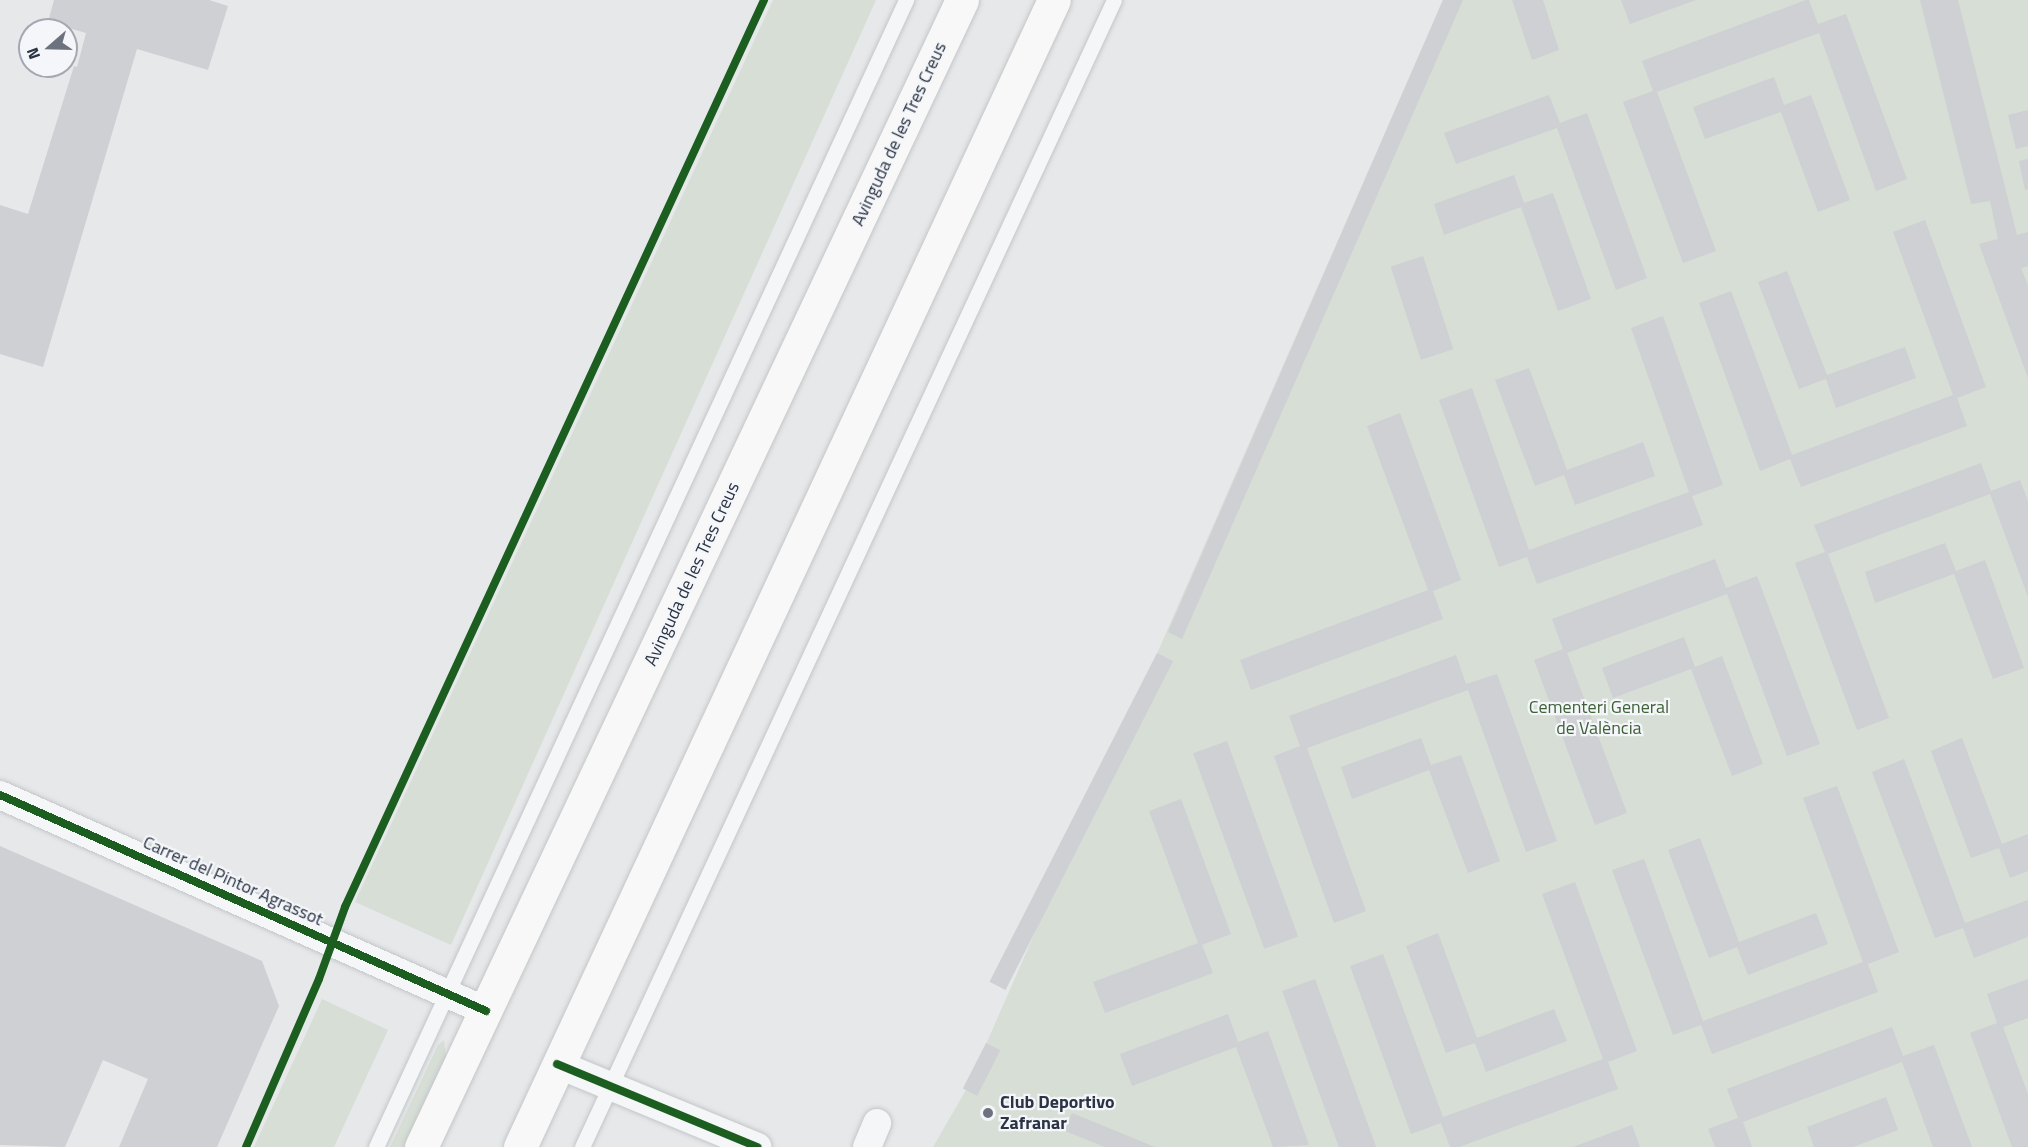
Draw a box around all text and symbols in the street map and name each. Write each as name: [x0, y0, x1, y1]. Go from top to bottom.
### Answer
north arrow: [18, 18, 78, 78]
street label: Avinguda de les Tres Creus: [847, 39, 951, 229]
text: N: [20, 44, 46, 63]
street label: Avinguda de les Tres Creus: [640, 479, 744, 669]
park label: Cementeri General de València: [1529, 697, 1669, 740]
street label: Carrer del Pintor Agrassot: [140, 832, 326, 930]
place label: Club Deportivo Zafranar: [1000, 1092, 1115, 1134]
marker: Club Deportivo Zafranar: [981, 1106, 995, 1120]

